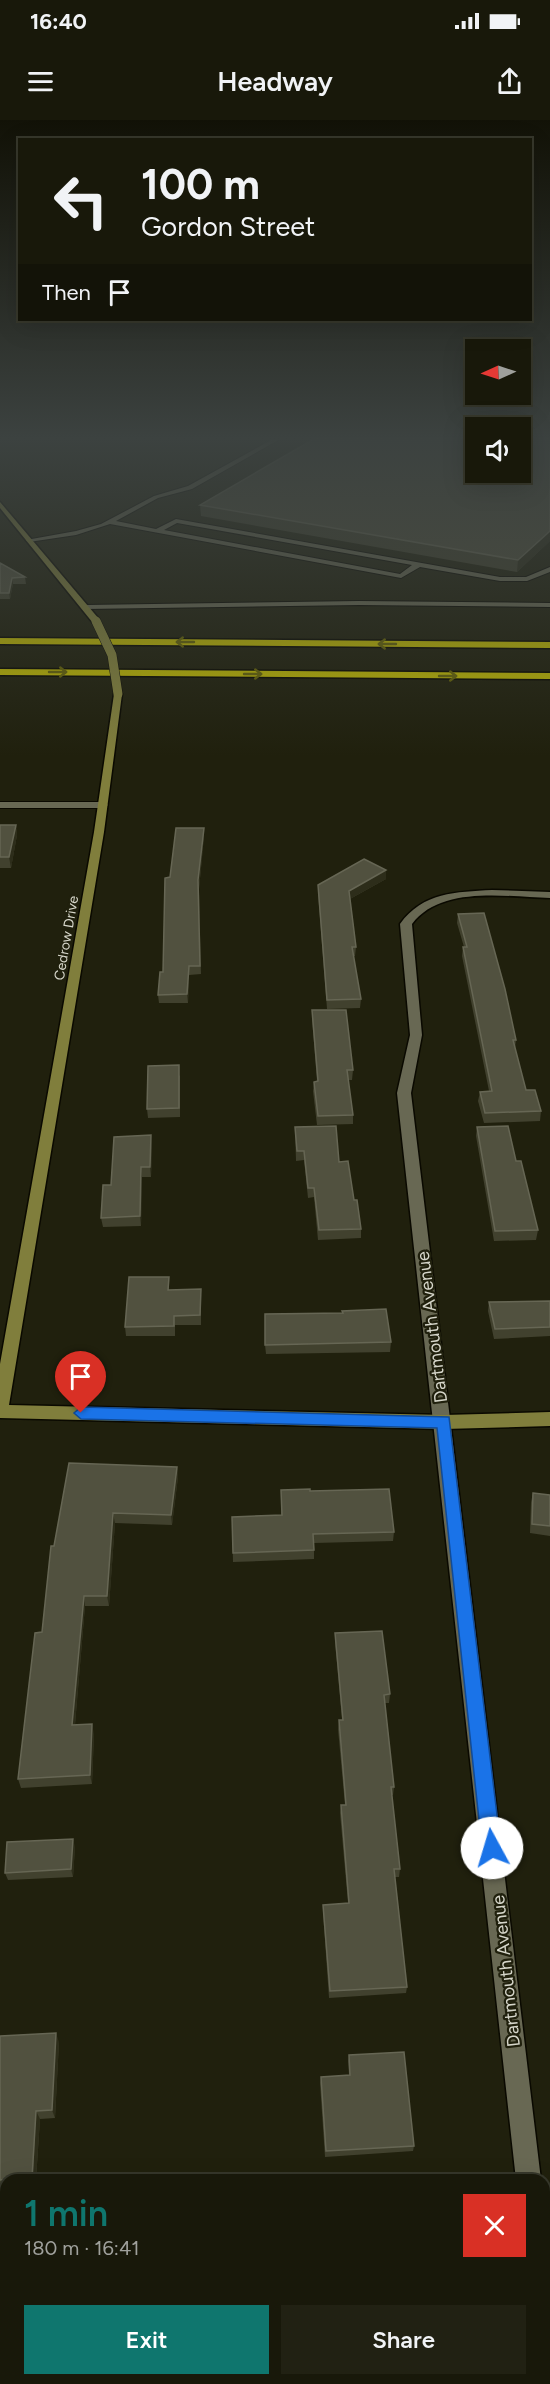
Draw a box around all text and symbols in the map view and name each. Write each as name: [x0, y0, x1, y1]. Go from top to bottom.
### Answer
text: 16:40: [30, 8, 87, 35]
icon: menu: [24, 65, 57, 98]
text: Headway: [217, 65, 333, 98]
icon: share: [493, 65, 526, 98]
text: 100 m: [141, 159, 260, 210]
icon: left: [42, 162, 120, 240]
text: Gordon Street: [141, 210, 315, 243]
icon: arrive: [103, 276, 136, 309]
text: Then: [42, 279, 91, 306]
north arrow: [465, 339, 531, 405]
map controls: [465, 339, 531, 483]
button: sound: [465, 417, 531, 483]
one-way arrow: [175, 636, 195, 648]
one-way arrow: [377, 638, 397, 650]
one-way arrow: [48, 667, 68, 678]
one-way arrow: [243, 668, 263, 680]
one-way arrow: [438, 670, 458, 682]
street label: Cedrow Drive: [51, 894, 82, 982]
street label: Dartmouth Avenue: [412, 1250, 452, 1404]
pin: [55, 1351, 106, 1413]
icon: arrive: [64, 1360, 97, 1393]
position arrow: [460, 1816, 524, 1880]
street label: Dartmouth Avenue: [487, 1894, 525, 2048]
text: 1 min: [24, 2192, 108, 2235]
button: close: [463, 2194, 526, 2257]
text: 180 m · 16:41: [24, 2236, 140, 2260]
button: Exit: [24, 2305, 269, 2374]
button: Share: [281, 2305, 526, 2374]

